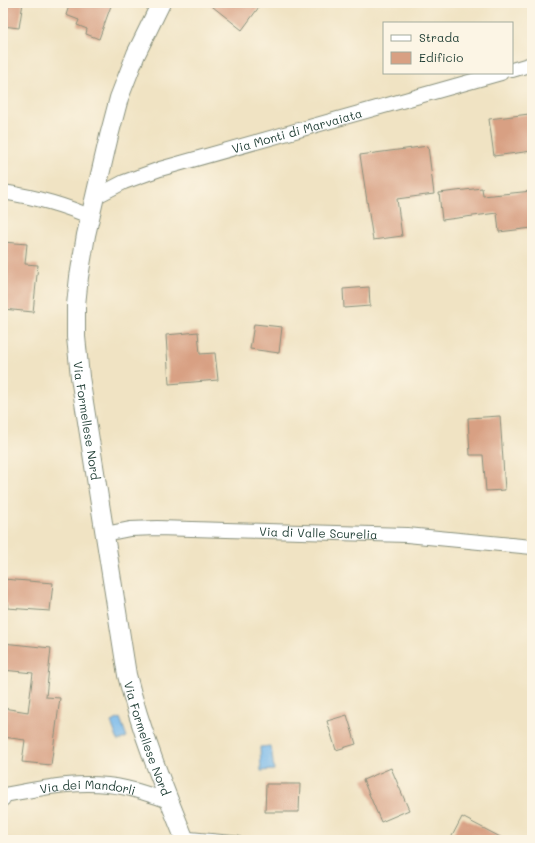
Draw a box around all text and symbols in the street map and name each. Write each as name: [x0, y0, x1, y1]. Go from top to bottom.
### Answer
legend: [383, 22, 513, 74]
text: Strada: [419, 29, 460, 45]
text: Edificio: [419, 49, 463, 65]
street label: Via Monti di Marvaiata: [230, 105, 364, 156]
street label: Via Formellese Nord: [70, 361, 104, 481]
street label: Via di Valle Scurelia: [259, 523, 378, 542]
street label: Via Formellese Nord: [121, 679, 174, 798]
street label: Via dei Mandorli: [38, 776, 137, 798]

